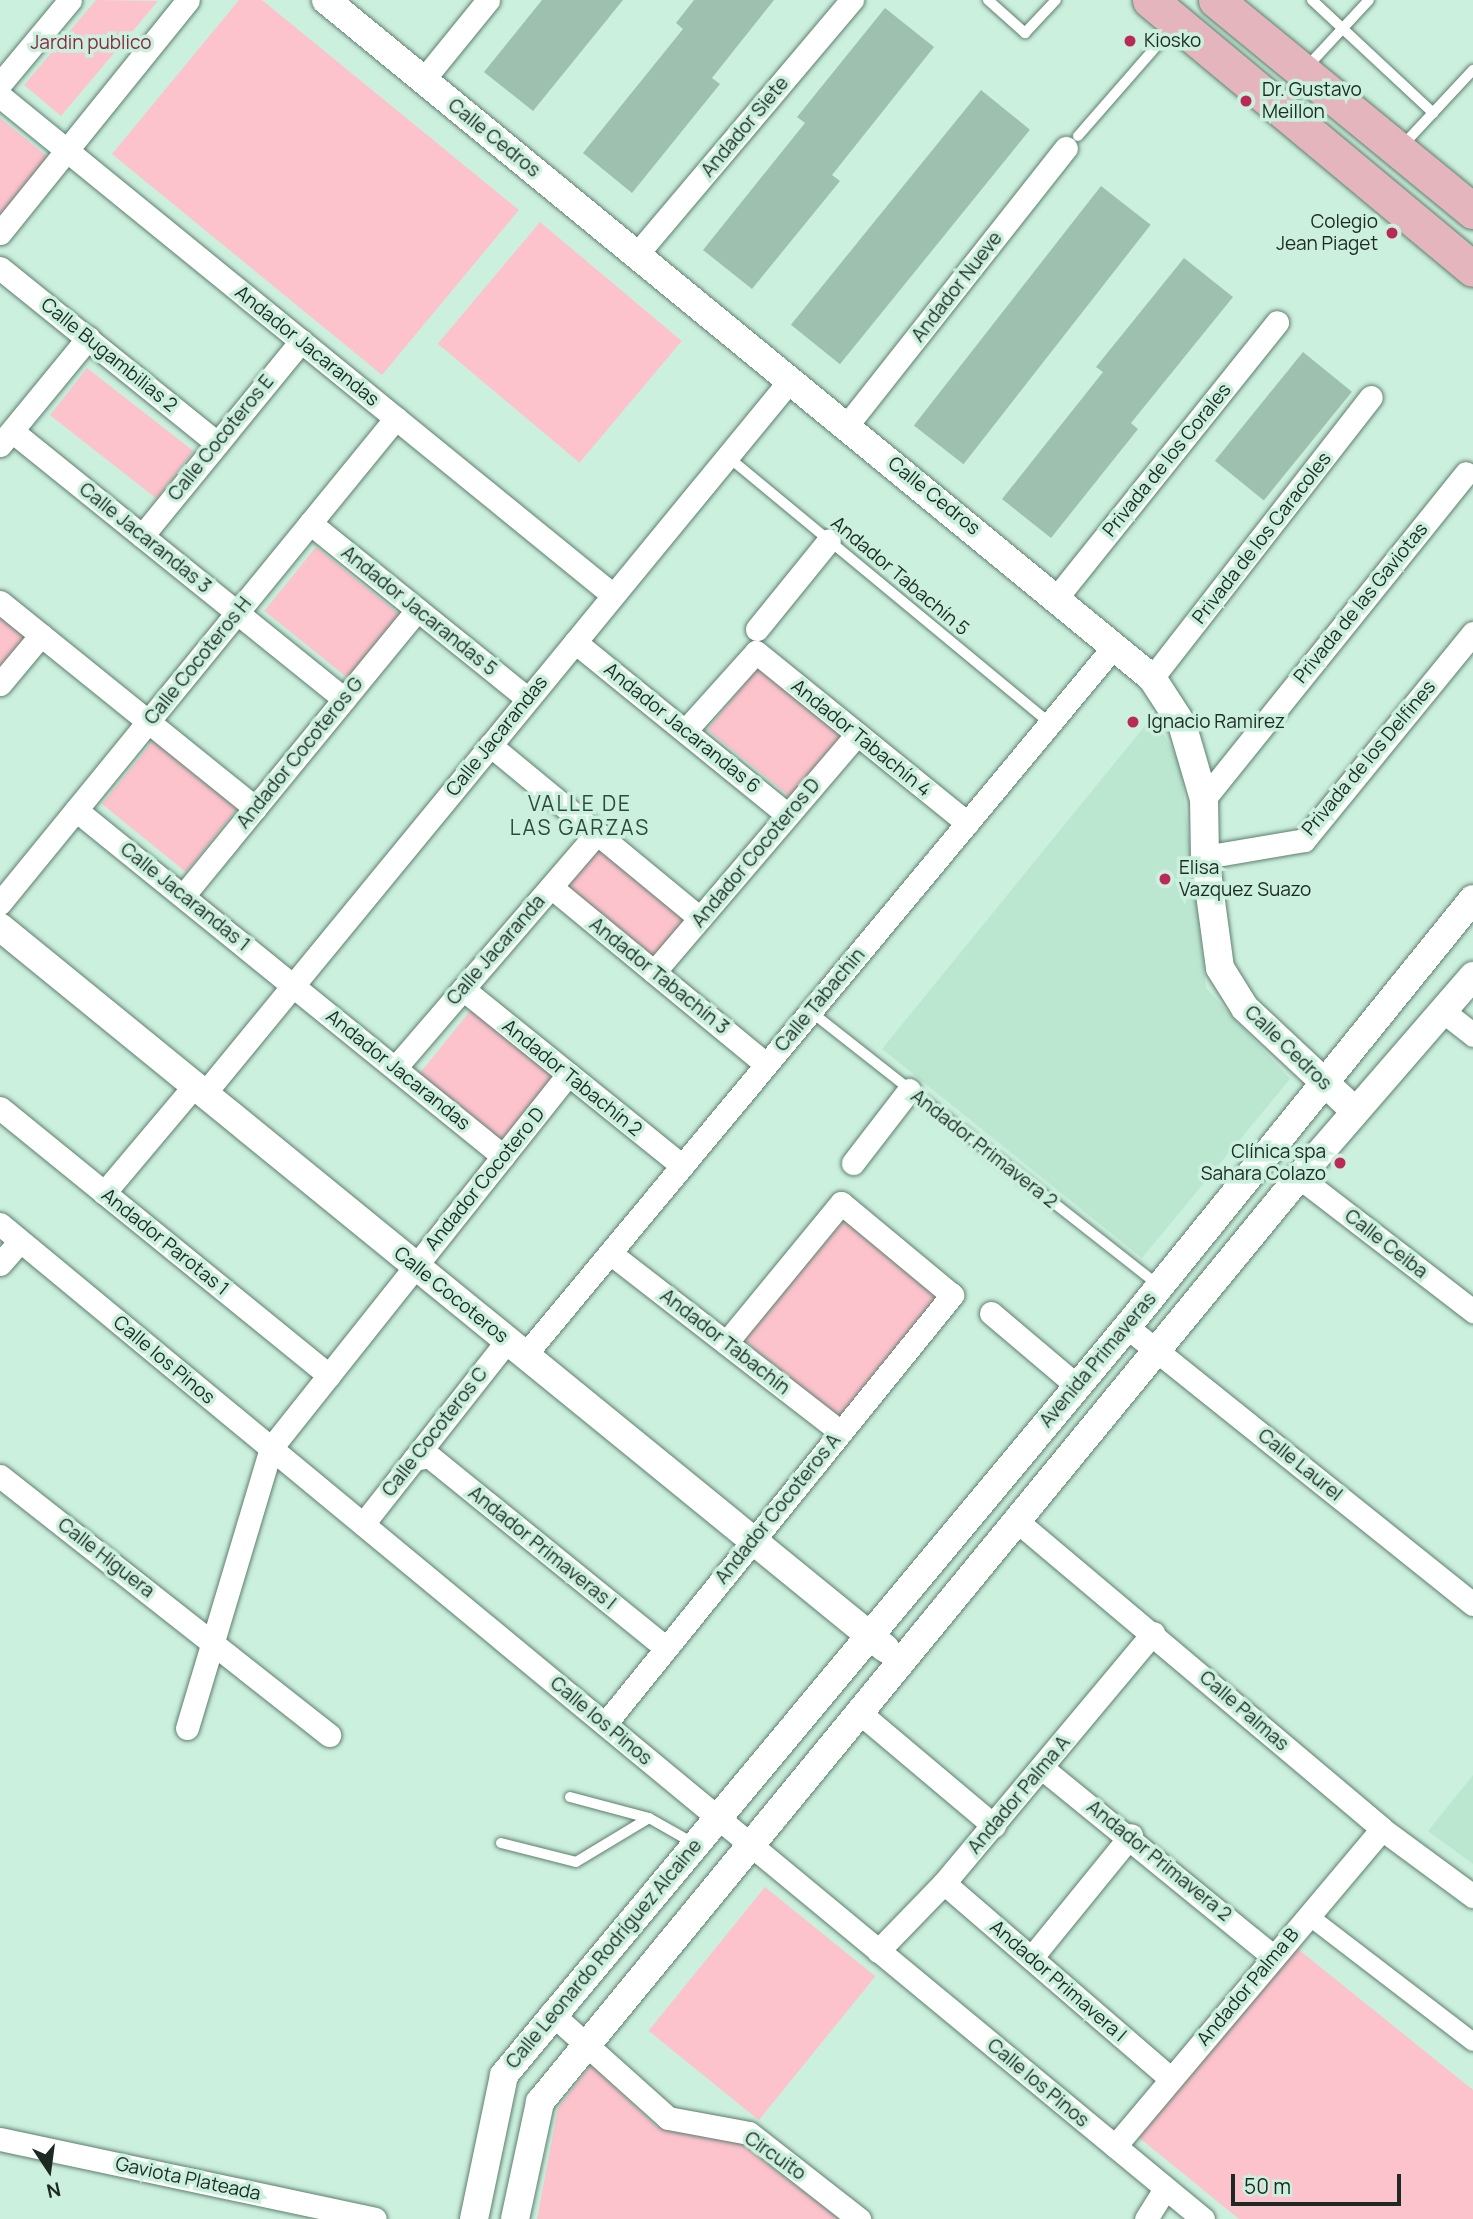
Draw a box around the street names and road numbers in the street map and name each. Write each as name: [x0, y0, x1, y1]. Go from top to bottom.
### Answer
street label: Andador Siete: [696, 72, 794, 182]
street label: Calle Cedros: [443, 94, 545, 182]
street label: Andador Nueve: [907, 227, 1007, 347]
street label: Andador Jacarandas: [230, 281, 384, 411]
street label: Calle Bugambilias 2: [36, 293, 182, 417]
street label: Calle Cocoteros E: [163, 371, 279, 505]
street label: Privada de los Corales: [1098, 379, 1236, 541]
street label: Privada de los Caracoles: [1188, 448, 1336, 628]
street label: Calle Cedros: [883, 452, 985, 540]
street label: Calle Jacarandas 3: [75, 478, 215, 598]
street label: Andador Tabachín 5: [826, 512, 974, 640]
street label: Privada de las Gaviotas: [1289, 518, 1433, 688]
street label: Andador Jacarandas 5: [337, 541, 501, 681]
street label: Calle Cocoteros H: [140, 593, 256, 729]
street label: Andador Jacarandas 6: [599, 658, 765, 798]
street label: Calle Jacarandas: [441, 671, 553, 801]
street label: Andador Cocoteros G: [232, 673, 368, 833]
street label: Andador Tabachín 4: [787, 675, 935, 801]
street label: Privada de los Delfines: [1297, 676, 1441, 840]
street label: Andador Cocoteros D: [687, 774, 825, 932]
street label: Calle Jacarandas 1: [116, 838, 254, 956]
street label: Calle Jacaranda: [442, 890, 550, 1010]
street label: Andador Tabachín 3: [585, 913, 733, 1039]
street label: Calle Tabachin: [770, 944, 870, 1056]
street label: Calle Cedros: [1240, 1001, 1336, 1095]
street label: Andador Jacarandas: [321, 1005, 475, 1135]
street label: Andador Tabachín 2: [498, 1015, 646, 1141]
street label: Andador Primavera 2: [906, 1085, 1062, 1213]
street label: Andador Cocotero D: [420, 1103, 550, 1255]
street label: Andador Parotas 1: [97, 1184, 233, 1300]
street label: Calle Ceiba: [1340, 1205, 1432, 1283]
street label: Calle Cocoteros: [389, 1242, 513, 1348]
street label: Andador Tabachín: [656, 1284, 794, 1400]
street label: Avenida Primaveras: [1035, 1288, 1161, 1432]
street label: Calle los Pinos: [109, 1311, 219, 1409]
street label: Calle Cocoteros C: [377, 1363, 493, 1501]
street label: Calle Laurel: [1253, 1424, 1347, 1506]
street label: Andador Cocoteros A: [710, 1429, 846, 1589]
street label: Andador Primaveras I: [464, 1482, 620, 1614]
street label: Calle Higuera: [53, 1513, 159, 1603]
street label: Calle Palmas: [1195, 1666, 1293, 1756]
street label: Calle los Pinos: [546, 1672, 656, 1770]
street label: Andador Palma A: [963, 1731, 1075, 1859]
street label: Andador Primavera 2: [1082, 1796, 1236, 1926]
street label: Calle Leonardo Rodríguez Alcaine: [501, 1835, 707, 2073]
street label: Andador Primavera I: [985, 1916, 1131, 2046]
street label: Andador Palma B: [1192, 1924, 1304, 2050]
street label: Calle los Pinos: [983, 2034, 1093, 2132]
street label: Circuito: [740, 2127, 810, 2185]
street label: Gaviota Plateada: [113, 2152, 263, 2206]

